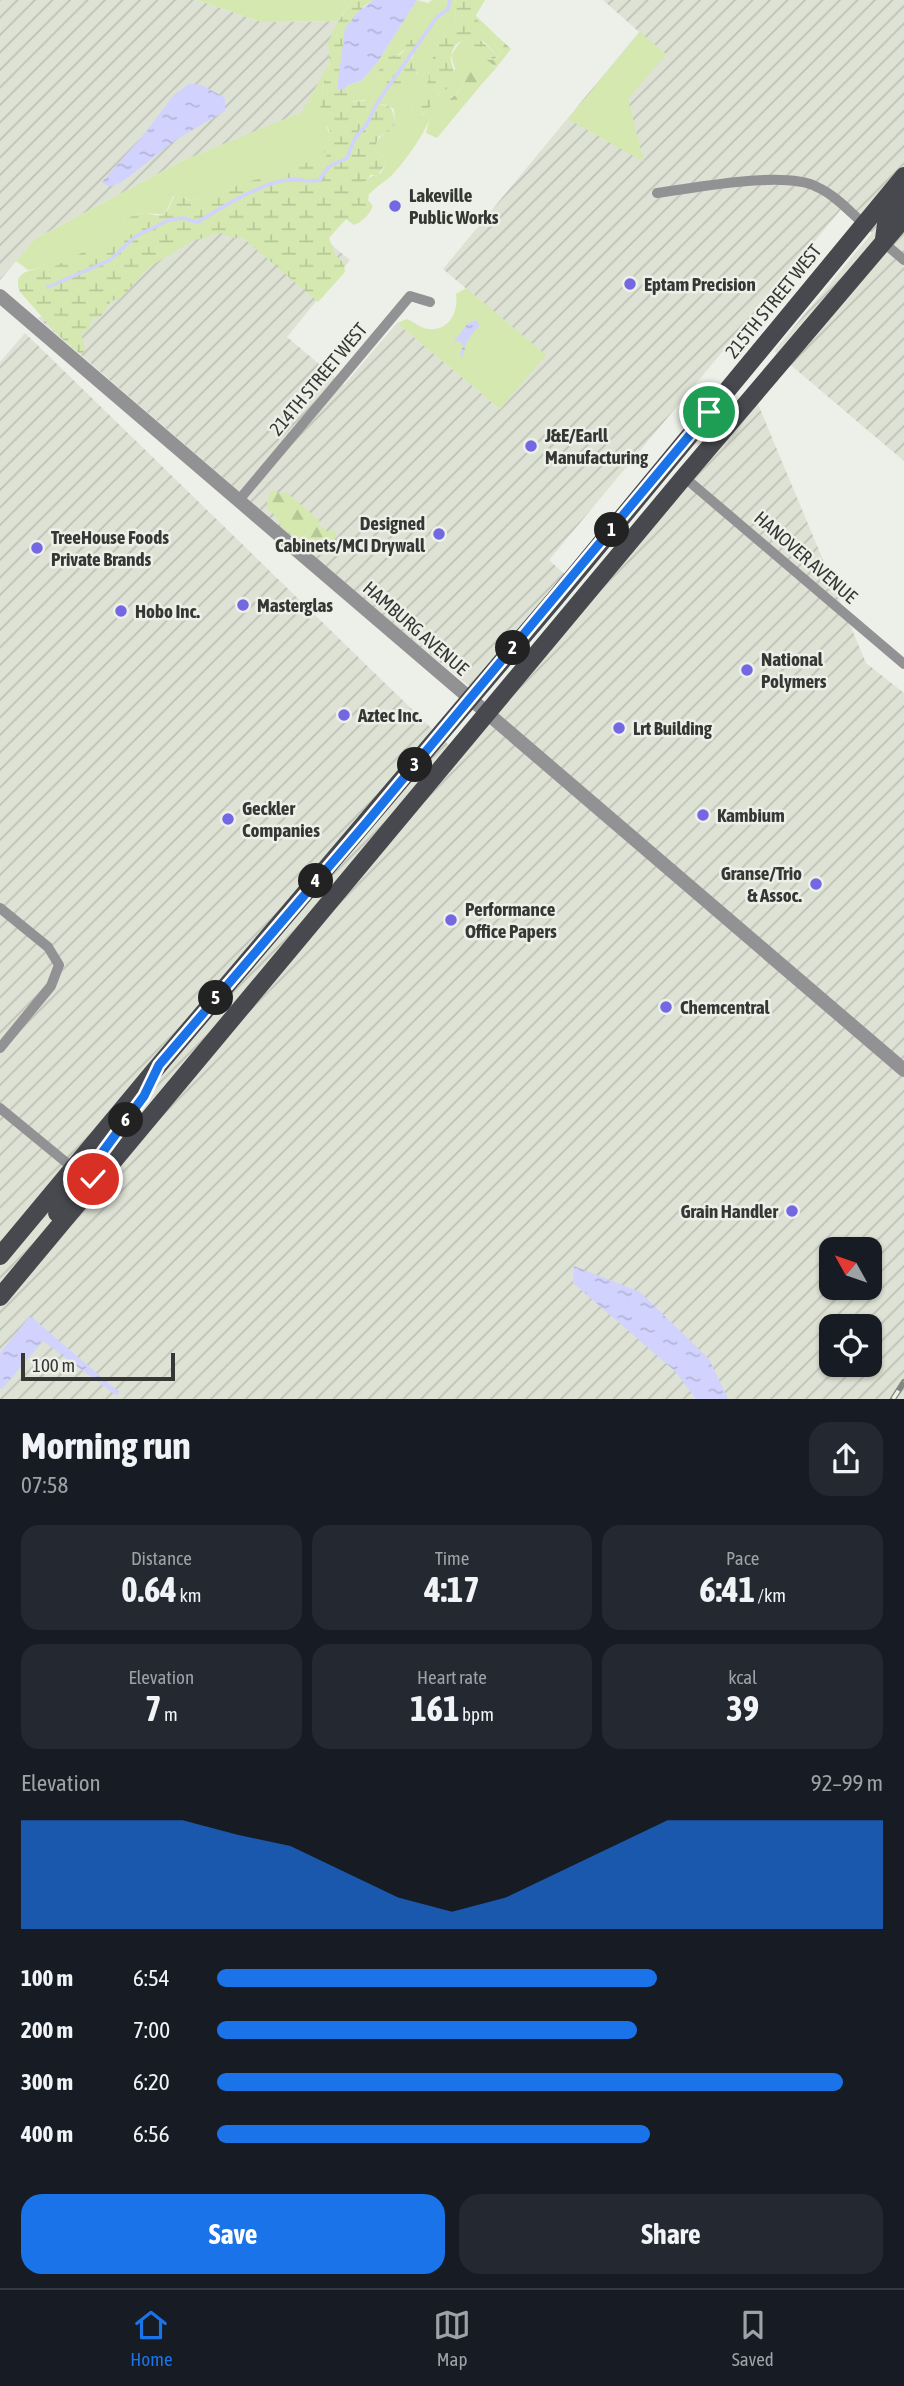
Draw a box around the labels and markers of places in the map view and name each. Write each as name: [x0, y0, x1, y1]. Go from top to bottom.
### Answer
place label: Lakeville Public Works: [409, 184, 499, 228]
marker: Lakeville Public Works: [387, 198, 403, 214]
place label: Eptam Precision: [644, 273, 756, 295]
marker: Eptam Precision: [622, 276, 638, 292]
pin: [679, 382, 739, 442]
place label: J&E/Earll Manufacturing: [544, 424, 649, 468]
marker: J&E/Earll Manufacturing: [523, 438, 539, 454]
place label: Designed Cabinets/MCI Drywall: [275, 512, 426, 556]
pin: 1: [594, 512, 630, 548]
place label: TreeHouse Foods Private Brands: [51, 526, 169, 570]
marker: Designed Cabinets/MCI Drywall: [431, 526, 447, 542]
marker: TreeHouse Foods Private Brands: [29, 540, 45, 556]
place label: Masterglas: [257, 594, 333, 616]
marker: Masterglas: [235, 597, 251, 613]
place label: Hobo Inc.: [135, 600, 201, 622]
marker: Hobo Inc.: [113, 603, 129, 619]
pin: 2: [496, 630, 530, 666]
place label: National Polymers: [761, 648, 827, 692]
marker: National Polymers: [739, 662, 755, 678]
place label: Aztec Inc.: [357, 704, 423, 726]
marker: Aztec Inc.: [336, 707, 352, 723]
place label: Lrt Building: [633, 717, 713, 739]
marker: Lrt Building: [611, 720, 627, 736]
pin: 3: [398, 748, 432, 782]
place label: Geckler Companies: [242, 797, 320, 841]
place label: Kambium: [717, 804, 785, 826]
marker: Kambium: [695, 807, 711, 823]
marker: Geckler Companies: [220, 811, 236, 827]
place label: Granse/Trio & Assoc.: [721, 862, 803, 906]
pin: 4: [298, 864, 334, 898]
marker: Granse/Trio & Assoc.: [808, 876, 824, 892]
place label: Performance Office Papers: [465, 898, 557, 942]
marker: Performance Office Papers: [443, 912, 459, 928]
pin: 5: [198, 981, 234, 1016]
place label: Chemcentral: [680, 996, 770, 1018]
marker: Chemcentral: [658, 999, 674, 1015]
pin: 6: [108, 1102, 144, 1138]
pin: [63, 1149, 123, 1209]
place label: Grain Handler: [681, 1200, 778, 1222]
marker: Grain Handler: [784, 1203, 800, 1219]

